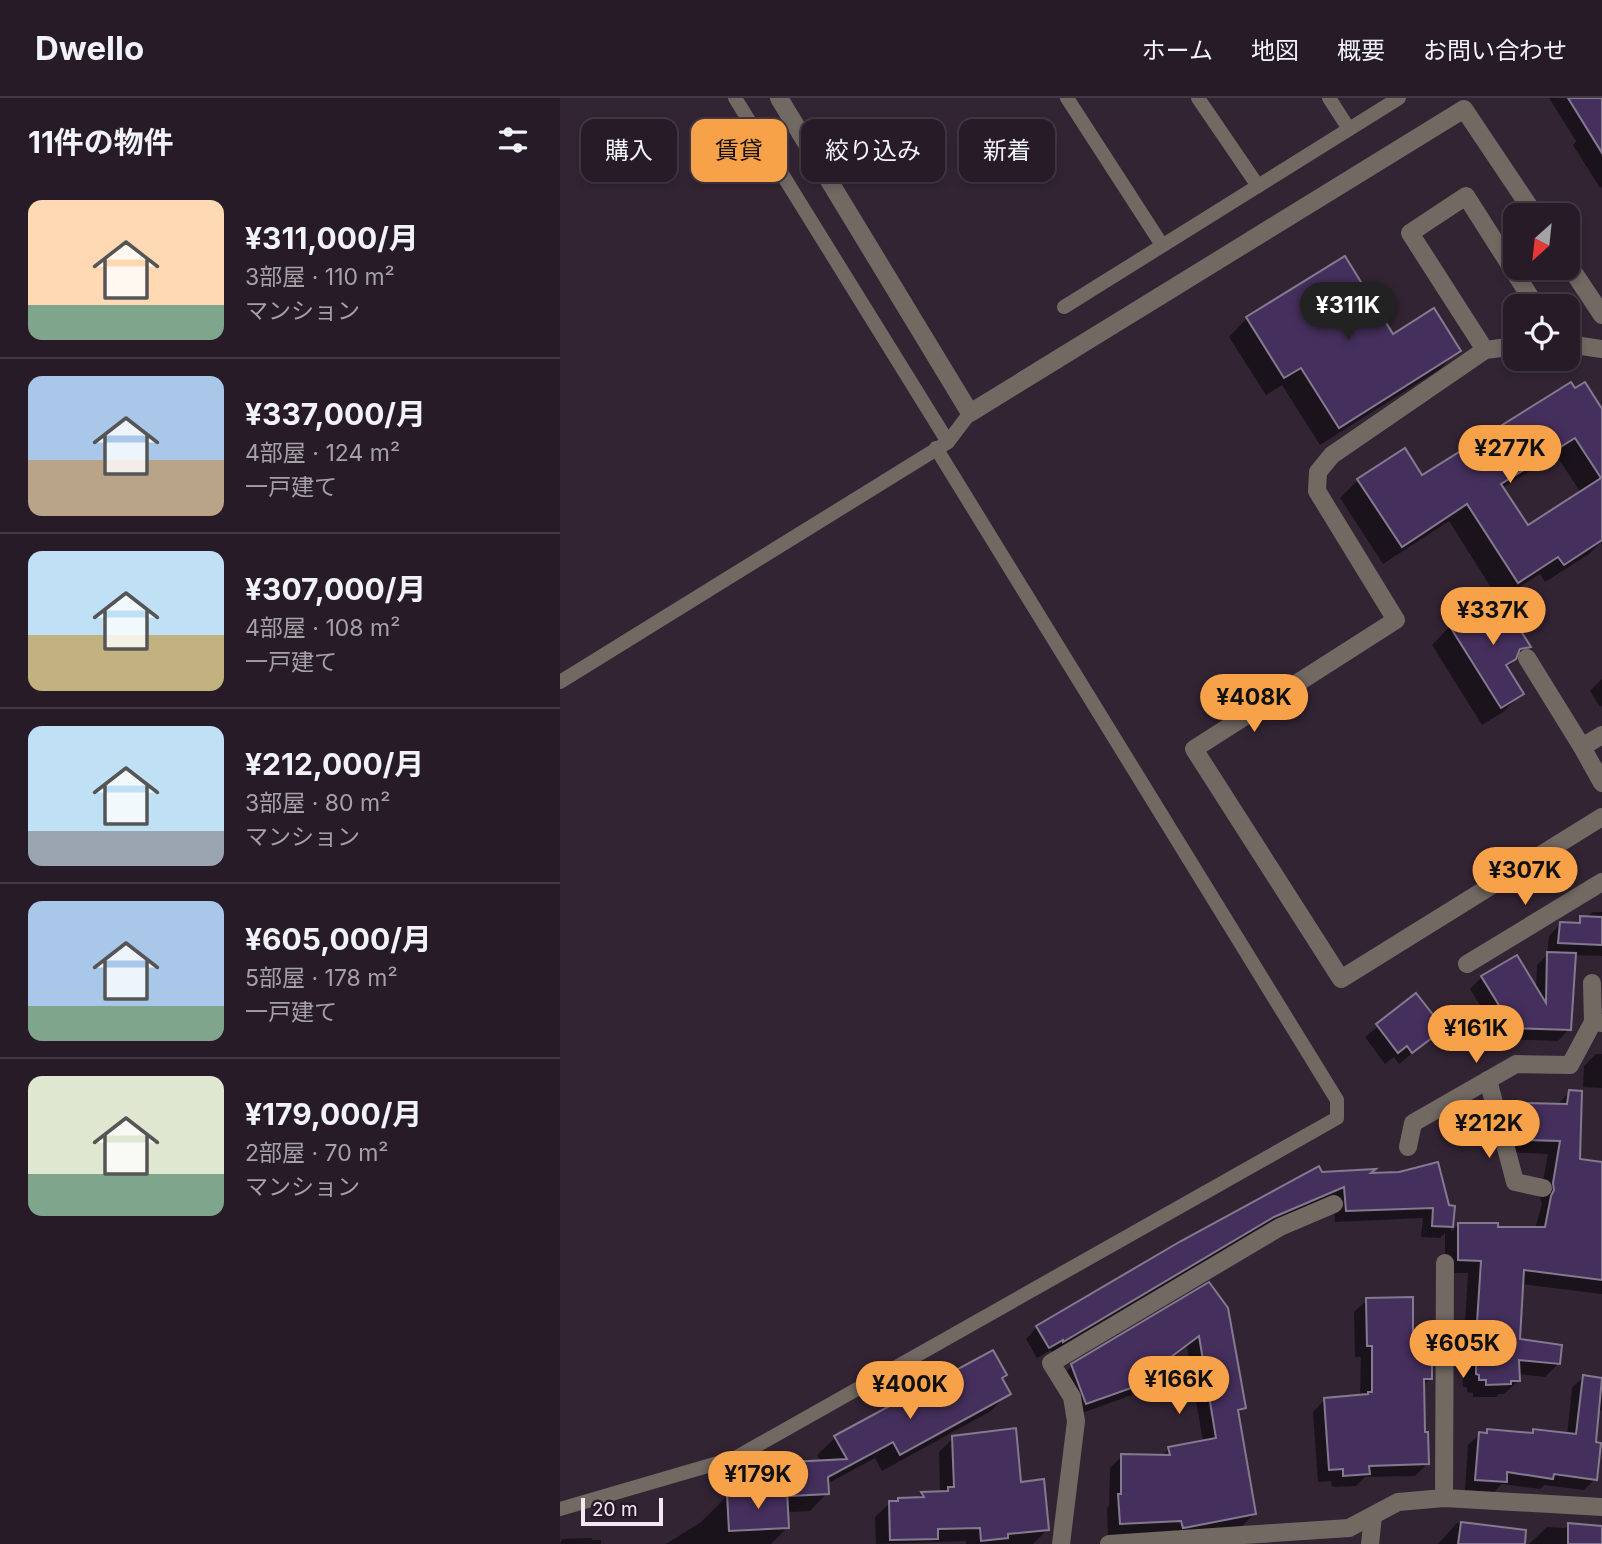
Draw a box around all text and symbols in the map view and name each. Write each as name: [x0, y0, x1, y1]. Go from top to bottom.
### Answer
text: Dwello: [35, 28, 144, 68]
text: ホーム: [1142, 36, 1213, 65]
text: 地図: [1251, 36, 1299, 65]
text: 概要: [1337, 36, 1385, 65]
text: お問い合わせ: [1423, 36, 1567, 65]
chip: 購入: [581, 119, 677, 182]
chip: 賃貸: [691, 119, 787, 182]
chip: 絞り込み: [801, 119, 945, 182]
chip: 新着: [959, 119, 1055, 182]
icon: filters: [494, 121, 532, 159]
text: 11件の物件: [28, 124, 174, 160]
north arrow: [1503, 203, 1580, 280]
map controls: [1503, 203, 1580, 371]
text: ¥311,000/月: [245, 220, 419, 256]
icon: home: [84, 228, 168, 312]
text: 3部屋 · 110 m²: [245, 263, 395, 291]
pin: ¥311K: [1299, 282, 1397, 342]
text: ¥311K: [1316, 291, 1380, 319]
button: locate: [1503, 294, 1580, 371]
text: マンション: [245, 297, 360, 325]
text: ¥337,000/月: [245, 396, 426, 432]
icon: home: [84, 404, 168, 488]
pin: ¥277K: [1461, 426, 1559, 485]
text: ¥277K: [1474, 434, 1546, 462]
text: 4部屋 · 124 m²: [245, 439, 400, 467]
text: 一戸建て: [245, 473, 337, 501]
text: ¥307,000/月: [245, 571, 426, 607]
icon: home: [84, 579, 168, 663]
pin: ¥337K: [1444, 588, 1542, 647]
text: ¥337K: [1457, 596, 1529, 624]
text: 4部屋 · 108 m²: [245, 614, 400, 642]
text: 一戸建て: [245, 648, 337, 676]
pin: ¥408K: [1205, 674, 1303, 734]
text: ¥408K: [1216, 683, 1292, 711]
text: ¥212,000/月: [245, 746, 424, 782]
icon: home: [84, 754, 168, 838]
text: 3部屋 · 80 m²: [245, 789, 390, 817]
text: マンション: [245, 823, 360, 851]
pin: ¥307K: [1476, 848, 1574, 907]
text: ¥307K: [1489, 856, 1561, 884]
text: ¥605,000/月: [245, 921, 432, 957]
icon: home: [84, 929, 168, 1013]
text: 5部屋 · 178 m²: [245, 964, 398, 992]
text: 一戸建て: [245, 998, 337, 1026]
pin: ¥161K: [1427, 1006, 1525, 1065]
text: ¥161K: [1444, 1014, 1508, 1042]
text: ¥179,000/月: [245, 1096, 422, 1132]
pin: ¥212K: [1440, 1100, 1538, 1160]
icon: home: [84, 1104, 168, 1188]
text: ¥212K: [1455, 1109, 1523, 1137]
text: 2部屋 · 70 m²: [245, 1139, 389, 1167]
text: マンション: [245, 1173, 360, 1201]
pin: ¥605K: [1414, 1320, 1512, 1380]
text: ¥605K: [1426, 1329, 1500, 1357]
pin: ¥166K: [1130, 1356, 1228, 1416]
pin: ¥400K: [861, 1362, 959, 1421]
text: ¥166K: [1144, 1365, 1214, 1393]
text: ¥400K: [872, 1370, 948, 1398]
pin: ¥179K: [709, 1452, 807, 1511]
text: ¥179K: [724, 1460, 792, 1488]
scale bar: [581, 1495, 663, 1527]
text: 20 m: [592, 1498, 638, 1521]

